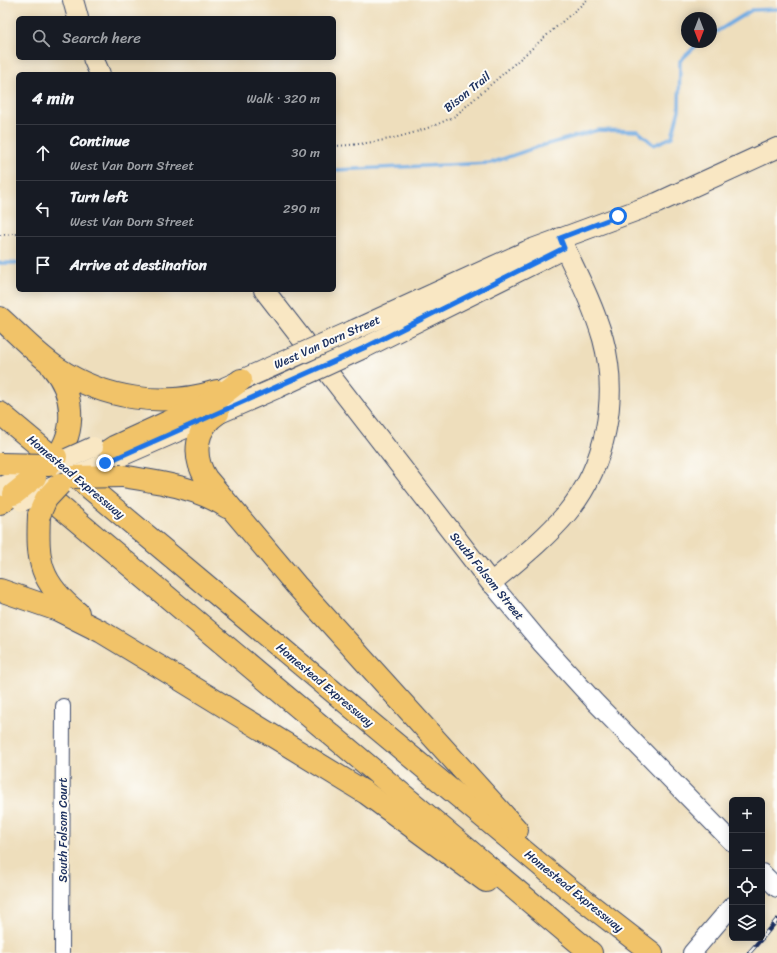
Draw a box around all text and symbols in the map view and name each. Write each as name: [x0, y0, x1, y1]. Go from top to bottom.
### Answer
north arrow: [681, 12, 717, 48]
search box: [16, 16, 336, 60]
text: Search here: [62, 25, 141, 51]
icon: search: [30, 27, 52, 49]
street label: Bison Trail: [439, 66, 496, 118]
text: 4 min: [32, 83, 74, 113]
text: Walk · 320 m: [246, 87, 320, 110]
text: Continue: [70, 128, 130, 154]
text: 30 m: [291, 141, 320, 164]
icon: ahead: [32, 142, 54, 164]
text: West Van Dorn Street: [70, 154, 194, 177]
text: Turn left: [70, 184, 128, 210]
text: 290 m: [283, 197, 320, 220]
icon: left: [32, 198, 54, 220]
route start: [609, 207, 627, 225]
text: West Van Dorn Street: [70, 210, 194, 233]
text: Arrive at destination: [70, 252, 207, 278]
icon: arrive: [32, 254, 54, 276]
street label: West Van Dorn Street: [270, 309, 384, 375]
street label: Homestead Expressway: [22, 429, 131, 525]
route end: [96, 454, 114, 472]
street label: South Folsom Street: [444, 527, 530, 625]
street label: Homestead Expressway: [271, 637, 380, 733]
street label: South Folsom Court: [52, 778, 74, 882]
map controls: [729, 797, 765, 941]
button: +: [729, 797, 765, 833]
button: −: [729, 833, 765, 869]
street label: Homestead Expressway: [519, 844, 629, 939]
button: locate: [729, 869, 765, 905]
button: layers: [729, 905, 765, 941]

